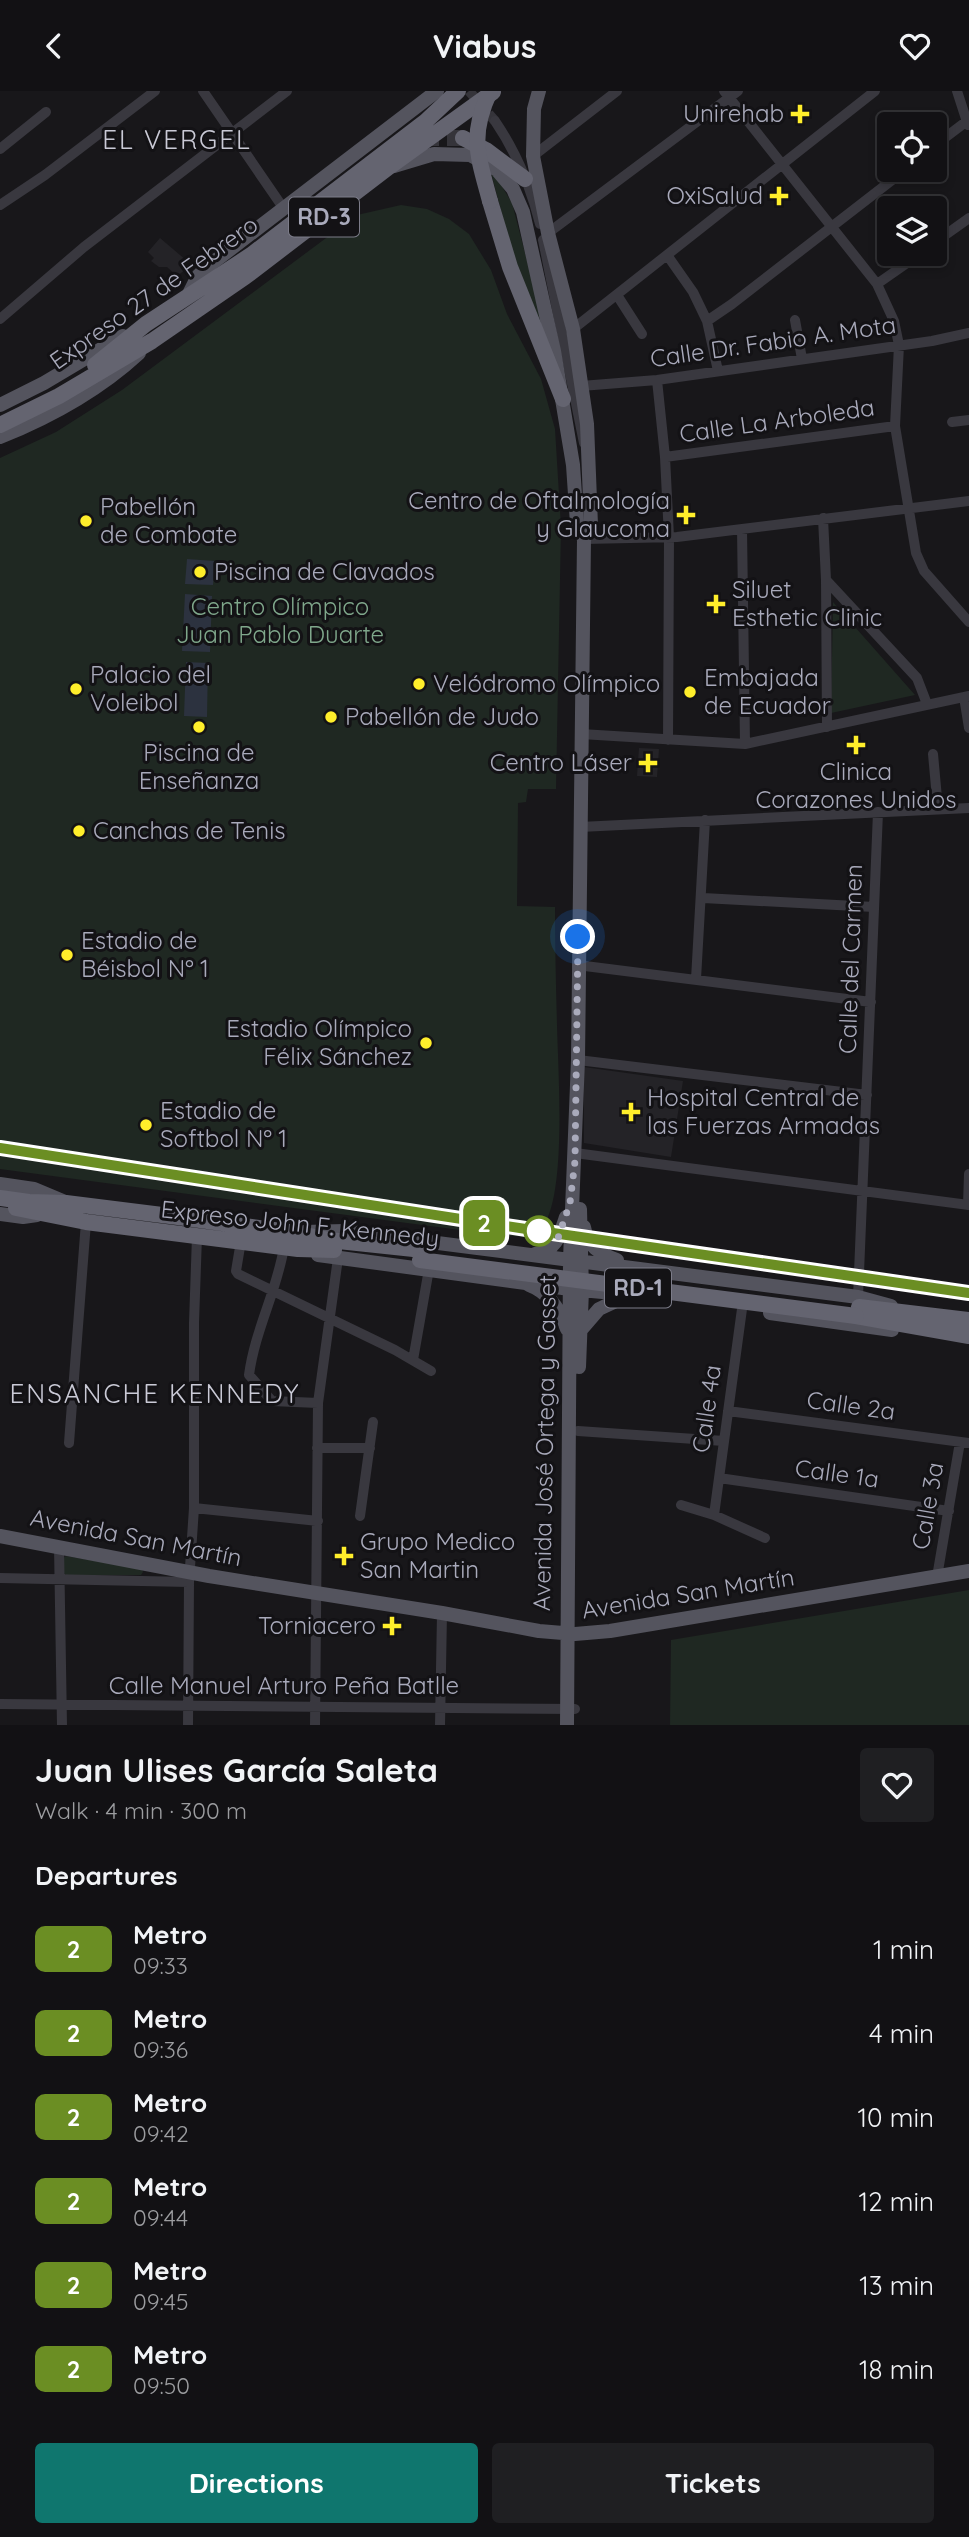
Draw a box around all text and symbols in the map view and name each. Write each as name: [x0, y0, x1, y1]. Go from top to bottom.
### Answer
text: Viabus: [433, 26, 536, 66]
icon: back: [35, 27, 73, 65]
icon: heart: [896, 27, 934, 65]
place label: Unirehab: [683, 98, 784, 128]
marker: Unirehab: [790, 104, 810, 124]
map controls: [877, 112, 947, 266]
button: locate: [877, 112, 947, 182]
district label: EL VERGEL: [102, 123, 252, 156]
place label: OxiSalud: [666, 180, 763, 210]
marker: OxiSalud: [769, 186, 789, 206]
button: layers: [877, 196, 947, 266]
road number: RD-3: [289, 197, 359, 237]
street label: Expreso 27 de Febrero: [43, 209, 263, 375]
street label: Calle Dr. Fabio A. Mota: [648, 309, 898, 373]
street label: Calle La Arboleda: [677, 391, 876, 449]
place label: Centro de Oftalmología y Glaucoma: [408, 485, 670, 543]
place label: Pabellón de Combate: [100, 491, 237, 549]
marker: Centro de Oftalmología y Glaucoma: [676, 505, 696, 525]
marker: Pabellón de Combate: [78, 513, 94, 529]
place label: Piscina de Clavados: [214, 556, 435, 586]
marker: Piscina de Clavados: [192, 564, 208, 580]
place label: Siluet Esthetic Clinic: [732, 574, 882, 632]
park label: Centro Olímpico Juan Pablo Duarte: [176, 591, 384, 649]
marker: Siluet Esthetic Clinic: [706, 594, 726, 614]
place label: Palacio del Voleibol: [90, 659, 211, 717]
place label: Embajada de Ecuador: [704, 662, 831, 720]
place label: Velódromo Olímpico: [433, 668, 660, 698]
marker: Velódromo Olímpico: [411, 676, 427, 692]
marker: Palacio del Voleibol: [68, 681, 84, 697]
marker: Embajada de Ecuador: [682, 684, 698, 700]
place label: Pabellón de Judo: [345, 701, 539, 731]
marker: Pabellón de Judo: [323, 709, 339, 725]
marker: Piscina de Enseñanza: [191, 719, 207, 735]
marker: Clinica Corazones Unidos: [846, 735, 866, 755]
place label: Piscina de Enseñanza: [139, 737, 259, 795]
place label: Centro Láser: [490, 747, 632, 777]
marker: Centro Láser: [638, 753, 658, 773]
place label: Clinica Corazones Unidos: [755, 756, 957, 814]
place label: Canchas de Tenis: [93, 815, 286, 845]
marker: Canchas de Tenis: [71, 823, 87, 839]
street label: Calle del Carmen: [832, 863, 868, 1054]
your location: [560, 919, 595, 954]
place label: Estadio de Béisbol Nº 1: [81, 925, 209, 983]
marker: Estadio de Béisbol Nº 1: [59, 947, 75, 963]
place label: Estadio Olímpico Félix Sánchez: [226, 1013, 412, 1071]
marker: Estadio Olímpico Félix Sánchez: [418, 1035, 434, 1051]
place label: Hospital Central de las Fuerzas Armadas: [647, 1082, 880, 1140]
place label: Estadio de Softbol Nº 1: [160, 1095, 287, 1153]
marker: Hospital Central de las Fuerzas Armadas: [621, 1102, 641, 1122]
marker: Estadio de Softbol Nº 1: [138, 1117, 154, 1133]
street label: Expreso John F. Kennedy: [159, 1193, 441, 1253]
line badge: 2: [461, 1200, 507, 1246]
text: 2: [477, 1208, 491, 1238]
unlabelled marker: [524, 1216, 554, 1246]
road number: RD-1: [605, 1269, 671, 1307]
street label: Avenida José Ortega y Gasset: [526, 1275, 562, 1611]
street label: Calle 4a: [685, 1363, 727, 1455]
district label: ENSANCHE KENNEDY: [9, 1377, 301, 1410]
street label: Calle 2a: [805, 1384, 897, 1426]
street label: Calle 1a: [793, 1452, 881, 1494]
street label: Calle 3a: [905, 1460, 949, 1552]
street label: Avenida San Martín: [28, 1502, 245, 1572]
place label: Grupo Medico San Martin: [360, 1526, 515, 1584]
marker: Grupo Medico San Martin: [334, 1546, 354, 1566]
street label: Avenida San Martín: [579, 1561, 796, 1625]
place label: Torniacero: [258, 1610, 376, 1640]
marker: Torniacero: [382, 1616, 402, 1636]
street label: Calle Manuel Arturo Peña Batlle: [109, 1670, 459, 1700]
button: heart: [860, 1748, 934, 1822]
text: Juan Ulises García Saleta: [35, 1749, 438, 1790]
text: Walk · 4 min · 300 m: [35, 1796, 247, 1825]
text: Departures: [35, 1859, 178, 1892]
text: Metro: [133, 1918, 207, 1951]
text: 1 min: [873, 1933, 934, 1966]
text: 2: [67, 1934, 80, 1964]
text: 09:33: [133, 1951, 188, 1980]
text: Metro: [133, 2002, 207, 2035]
text: 4 min: [869, 2017, 934, 2050]
text: 2: [67, 2018, 80, 2048]
text: 09:36: [133, 2035, 188, 2064]
text: Metro: [133, 2086, 207, 2119]
text: 10 min: [858, 2101, 934, 2134]
text: 2: [67, 2102, 80, 2132]
text: 09:42: [133, 2119, 189, 2148]
text: Metro: [133, 2170, 207, 2203]
text: 12 min: [859, 2185, 934, 2218]
text: 2: [67, 2186, 80, 2216]
text: 09:44: [133, 2203, 188, 2232]
text: Metro: [133, 2254, 207, 2287]
text: 13 min: [859, 2269, 934, 2302]
text: 2: [67, 2270, 80, 2300]
text: 09:45: [133, 2287, 189, 2316]
text: Metro: [133, 2338, 207, 2371]
text: 18 min: [859, 2353, 934, 2386]
text: 2: [67, 2354, 80, 2384]
text: 09:50: [133, 2371, 190, 2400]
button: Directions: [35, 2443, 478, 2523]
button: Tickets: [492, 2443, 934, 2523]

